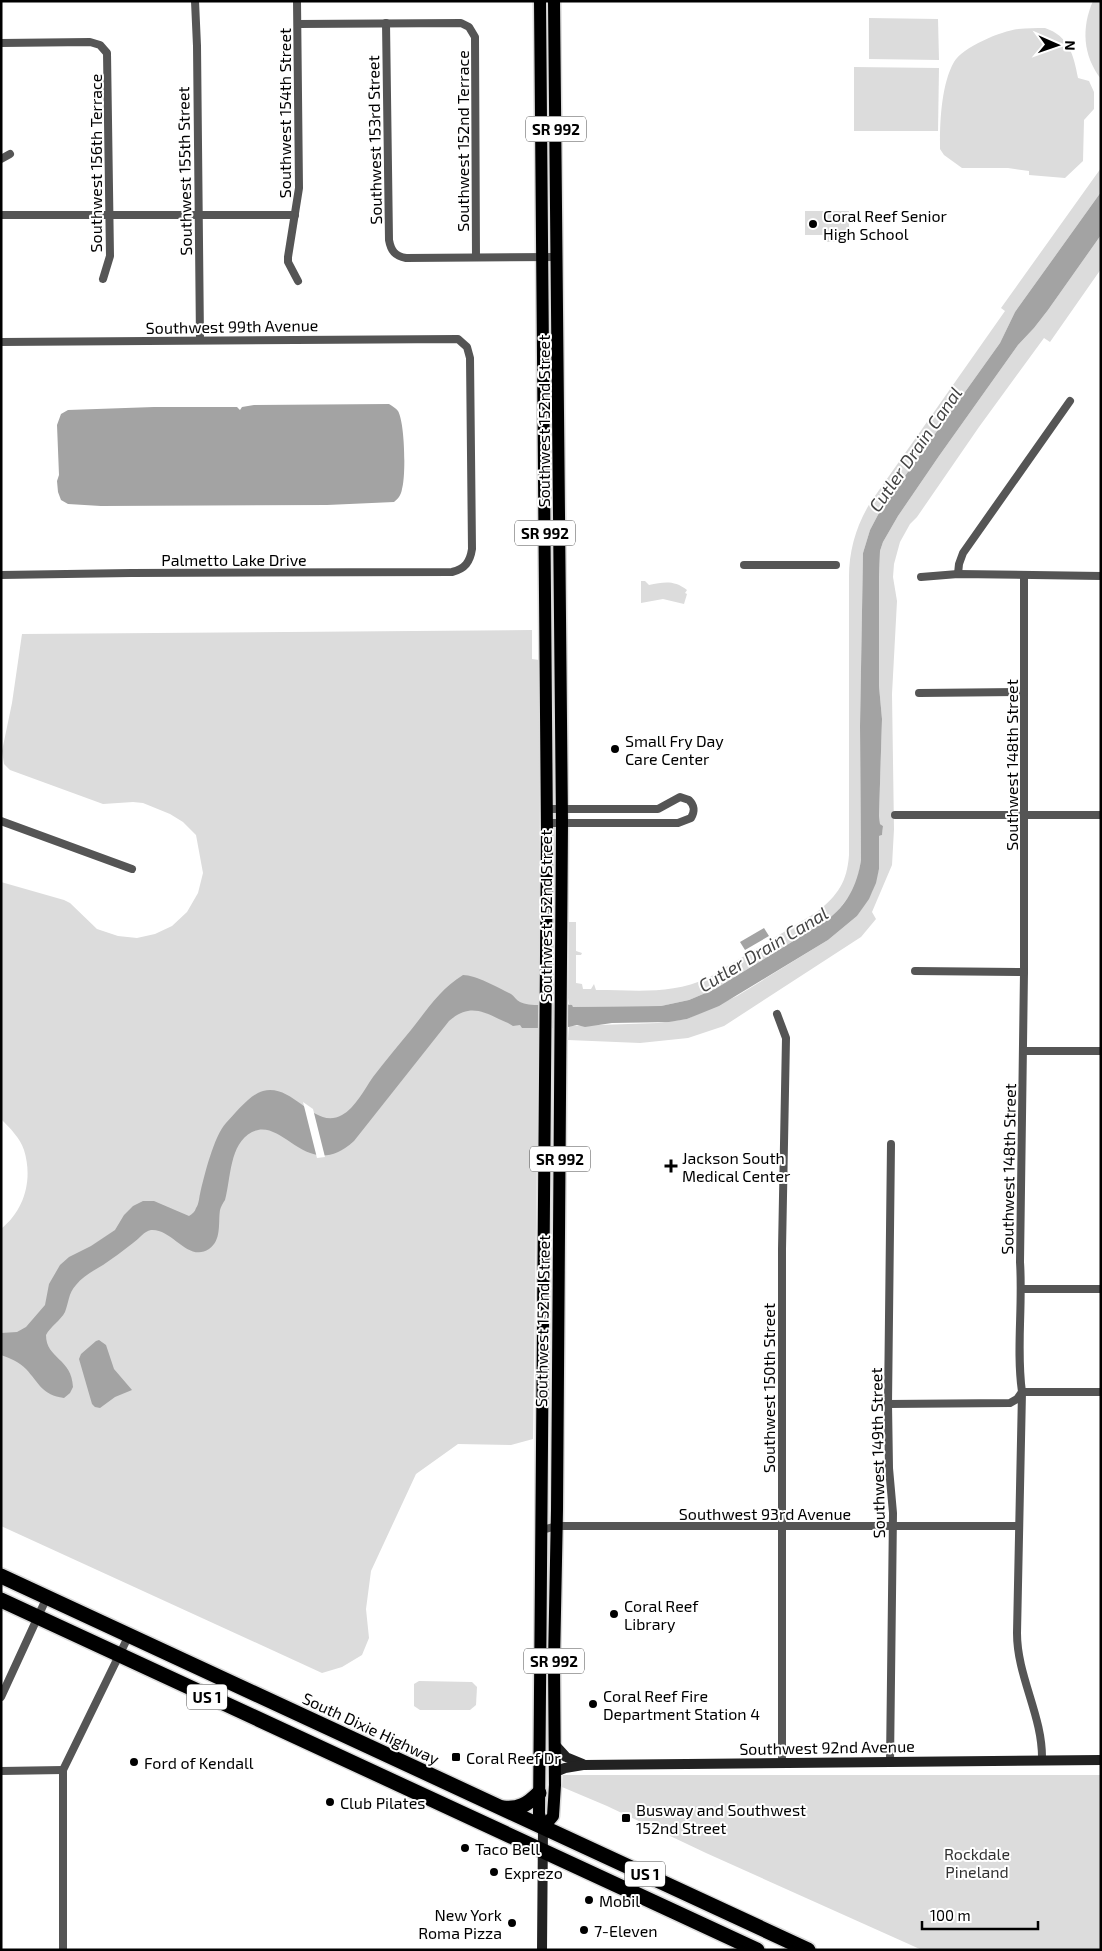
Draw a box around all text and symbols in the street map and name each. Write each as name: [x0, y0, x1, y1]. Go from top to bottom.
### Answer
north arrow: [1032, 20, 1082, 70]
street label: Southwest 154th Street: [275, 28, 294, 198]
text: N: [1062, 40, 1079, 51]
street label: Southwest 152nd Terrace: [453, 50, 472, 232]
street label: Southwest 153rd Street: [363, 55, 385, 225]
street label: Southwest 156th Terrace: [86, 74, 105, 252]
street label: Southwest 155th Street: [173, 86, 195, 256]
road number: SR 992: [526, 116, 586, 142]
place label: Coral Reef Senior High School: [823, 206, 948, 243]
marker: Coral Reef Senior High School: [807, 218, 819, 230]
street label: Southwest 99th Avenue: [146, 315, 318, 337]
street label: Southwest 152nd Street: [534, 335, 553, 507]
water label: Cutler Drain Canal: [864, 382, 966, 516]
road number: SR 992: [515, 520, 575, 546]
street label: Palmetto Lake Drive: [161, 550, 307, 569]
street label: Southwest 148th Street: [1002, 679, 1021, 851]
place label: Small Fry Day Care Center: [625, 731, 724, 768]
marker: Small Fry Day Care Center: [609, 743, 621, 755]
street label: Southwest 152nd Street: [536, 830, 555, 1002]
water label: Cutler Drain Canal: [694, 902, 832, 996]
street label: Southwest 148th Street: [997, 1083, 1019, 1255]
road number: SR 992: [530, 1146, 590, 1172]
place label: Jackson South Medical Center: [682, 1148, 791, 1185]
marker: Jackson South Medical Center: [664, 1159, 678, 1173]
street label: Southwest 152nd Street: [531, 1235, 553, 1407]
street label: Southwest 150th Street: [759, 1303, 778, 1473]
street label: Southwest 149th Street: [866, 1367, 888, 1539]
street label: Southwest 93rd Avenue: [679, 1504, 851, 1523]
place label: Coral Reef Library: [624, 1596, 699, 1633]
marker: Coral Reef Library: [608, 1608, 620, 1620]
road number: SR 992: [524, 1648, 584, 1674]
road number: US 1: [187, 1684, 227, 1710]
place label: Coral Reef Fire Department Station 4: [603, 1686, 760, 1723]
street label: South Dixie Highway: [300, 1688, 443, 1768]
marker: Coral Reef Fire Department Station 4: [587, 1698, 599, 1710]
street label: Southwest 92nd Avenue: [739, 1736, 915, 1758]
place label: Coral Reef Dr: [466, 1748, 561, 1767]
marker: Coral Reef Dr: [450, 1751, 462, 1763]
place label: Ford of Kendall: [144, 1753, 254, 1772]
marker: Ford of Kendall: [128, 1756, 140, 1768]
place label: Club Pilates: [340, 1793, 425, 1812]
marker: Club Pilates: [324, 1796, 336, 1808]
place label: Busway and Southwest 152nd Street: [636, 1800, 806, 1837]
marker: Busway and Southwest 152nd Street: [620, 1812, 632, 1824]
place label: Taco Bell: [475, 1839, 540, 1858]
marker: Taco Bell: [459, 1842, 471, 1854]
park label: Rockdale Pineland: [944, 1844, 1010, 1881]
road number: US 1: [625, 1862, 665, 1886]
place label: Exprezo: [504, 1863, 563, 1882]
marker: Exprezo: [488, 1866, 500, 1878]
place label: Mobil: [599, 1891, 640, 1910]
marker: Mobil: [583, 1894, 595, 1906]
scale bar: [922, 1898, 1038, 1930]
place label: New York Roma Pizza: [418, 1905, 502, 1942]
text: 100 m: [930, 1906, 971, 1924]
marker: New York Roma Pizza: [506, 1917, 518, 1929]
place label: 7-Eleven: [594, 1921, 658, 1940]
marker: 7-Eleven: [578, 1924, 590, 1936]

